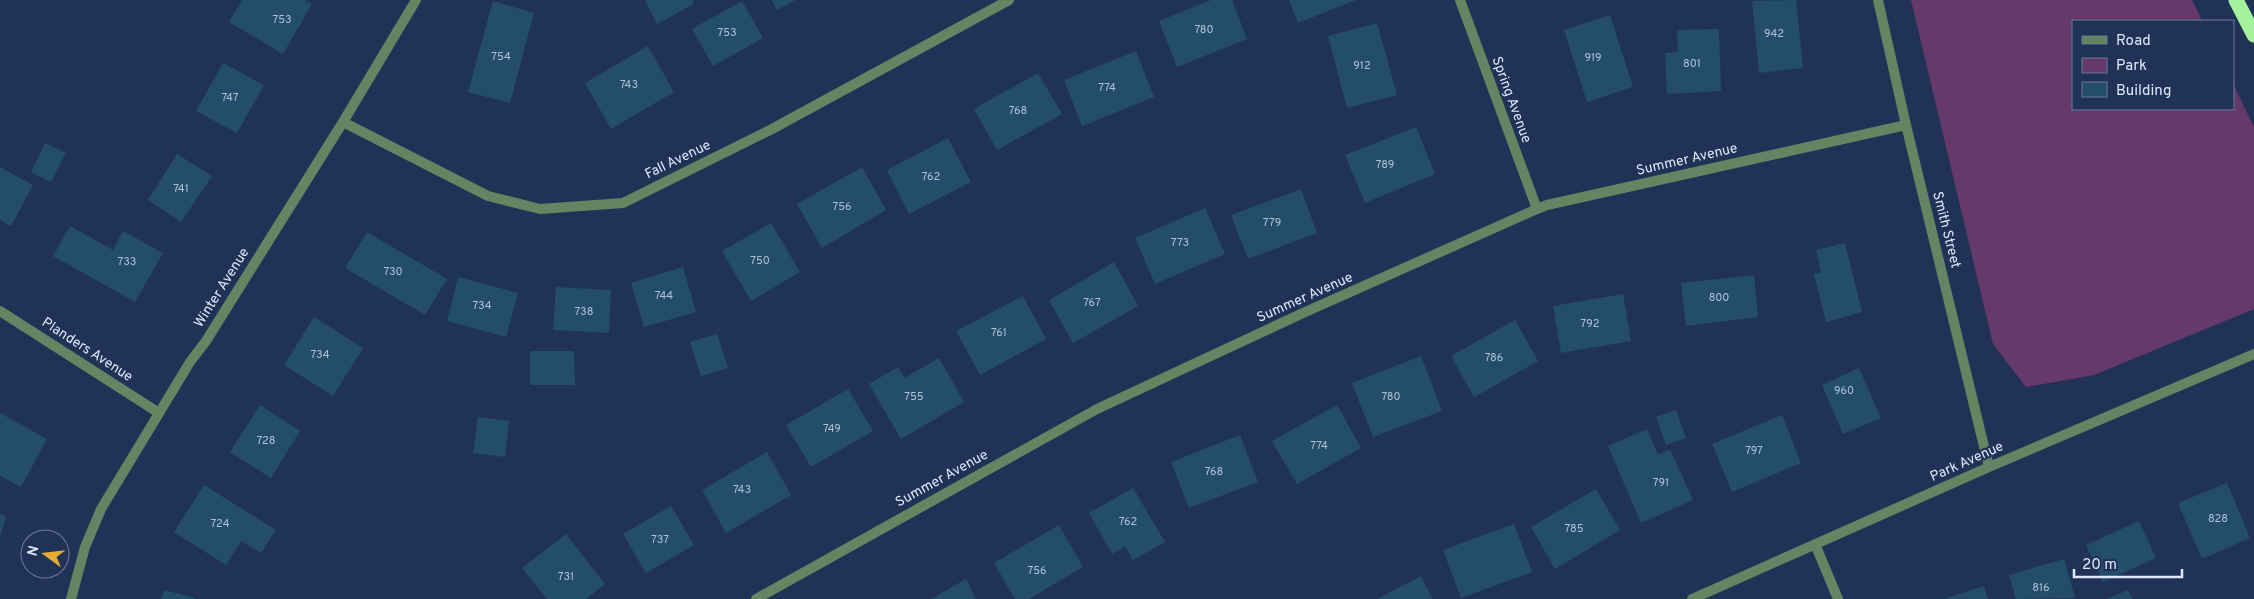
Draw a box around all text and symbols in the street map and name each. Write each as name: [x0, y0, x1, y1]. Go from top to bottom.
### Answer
house number: 753: [272, 13, 292, 27]
legend: [2072, 20, 2234, 110]
house number: 780: [1194, 23, 1214, 37]
house number: 753: [717, 26, 737, 40]
house number: 942: [1764, 27, 1784, 41]
text: Road: [2116, 32, 2151, 51]
house number: 754: [491, 50, 511, 64]
house number: 919: [1584, 51, 1602, 65]
street label: Spring Avenue: [1488, 54, 1534, 146]
house number: 801: [1683, 57, 1701, 71]
text: Park: [2116, 57, 2147, 76]
house number: 912: [1353, 59, 1371, 73]
house number: 743: [620, 78, 638, 92]
house number: 774: [1098, 81, 1116, 95]
text: Building: [2116, 82, 2171, 101]
house number: 747: [221, 91, 239, 105]
house number: 768: [1009, 104, 1027, 118]
street label: Fall Avenue: [642, 137, 714, 183]
street label: Summer Avenue: [1635, 140, 1739, 180]
house number: 789: [1376, 158, 1394, 172]
house number: 762: [922, 170, 940, 184]
house number: 741: [173, 182, 189, 196]
street label: Smith Street: [1928, 190, 1964, 270]
house number: 756: [832, 200, 852, 214]
house number: 779: [1263, 216, 1281, 230]
house number: 773: [1171, 236, 1189, 250]
street label: Winter Avenue: [191, 245, 253, 331]
house number: 750: [750, 254, 770, 268]
house number: 733: [118, 255, 136, 269]
house number: 730: [383, 265, 403, 279]
street label: Summer Avenue: [1254, 269, 1356, 327]
house number: 744: [655, 289, 673, 303]
house number: 800: [1709, 291, 1729, 305]
house number: 767: [1083, 296, 1101, 310]
house number: 734: [472, 299, 492, 313]
house number: 738: [575, 305, 593, 319]
street label: Planders Avenue: [38, 314, 136, 386]
house number: 792: [1580, 317, 1600, 331]
house number: 761: [991, 326, 1007, 340]
house number: 734: [310, 348, 330, 362]
house number: 786: [1485, 351, 1503, 365]
house number: 960: [1834, 384, 1854, 398]
house number: 755: [904, 390, 924, 404]
house number: 780: [1381, 390, 1401, 404]
house number: 749: [823, 422, 841, 436]
house number: 728: [256, 434, 276, 448]
street label: Park Avenue: [1928, 438, 2006, 486]
house number: 774: [1310, 439, 1328, 453]
house number: 797: [1745, 444, 1763, 458]
street label: Summer Avenue: [893, 447, 991, 511]
house number: 768: [1205, 465, 1223, 479]
house number: 791: [1653, 476, 1669, 490]
house number: 743: [733, 483, 751, 497]
house number: 828: [2208, 512, 2228, 526]
house number: 762: [1119, 515, 1137, 529]
house number: 724: [210, 517, 230, 531]
house number: 785: [1565, 522, 1584, 536]
north arrow: [20, 529, 70, 579]
house number: 737: [651, 533, 669, 547]
text: N: [24, 544, 43, 558]
scale bar: [2074, 546, 2182, 578]
text: 20 m: [2082, 556, 2117, 575]
house number: 756: [1027, 564, 1047, 578]
house number: 731: [558, 570, 574, 584]
house number: 816: [2032, 581, 2050, 595]

